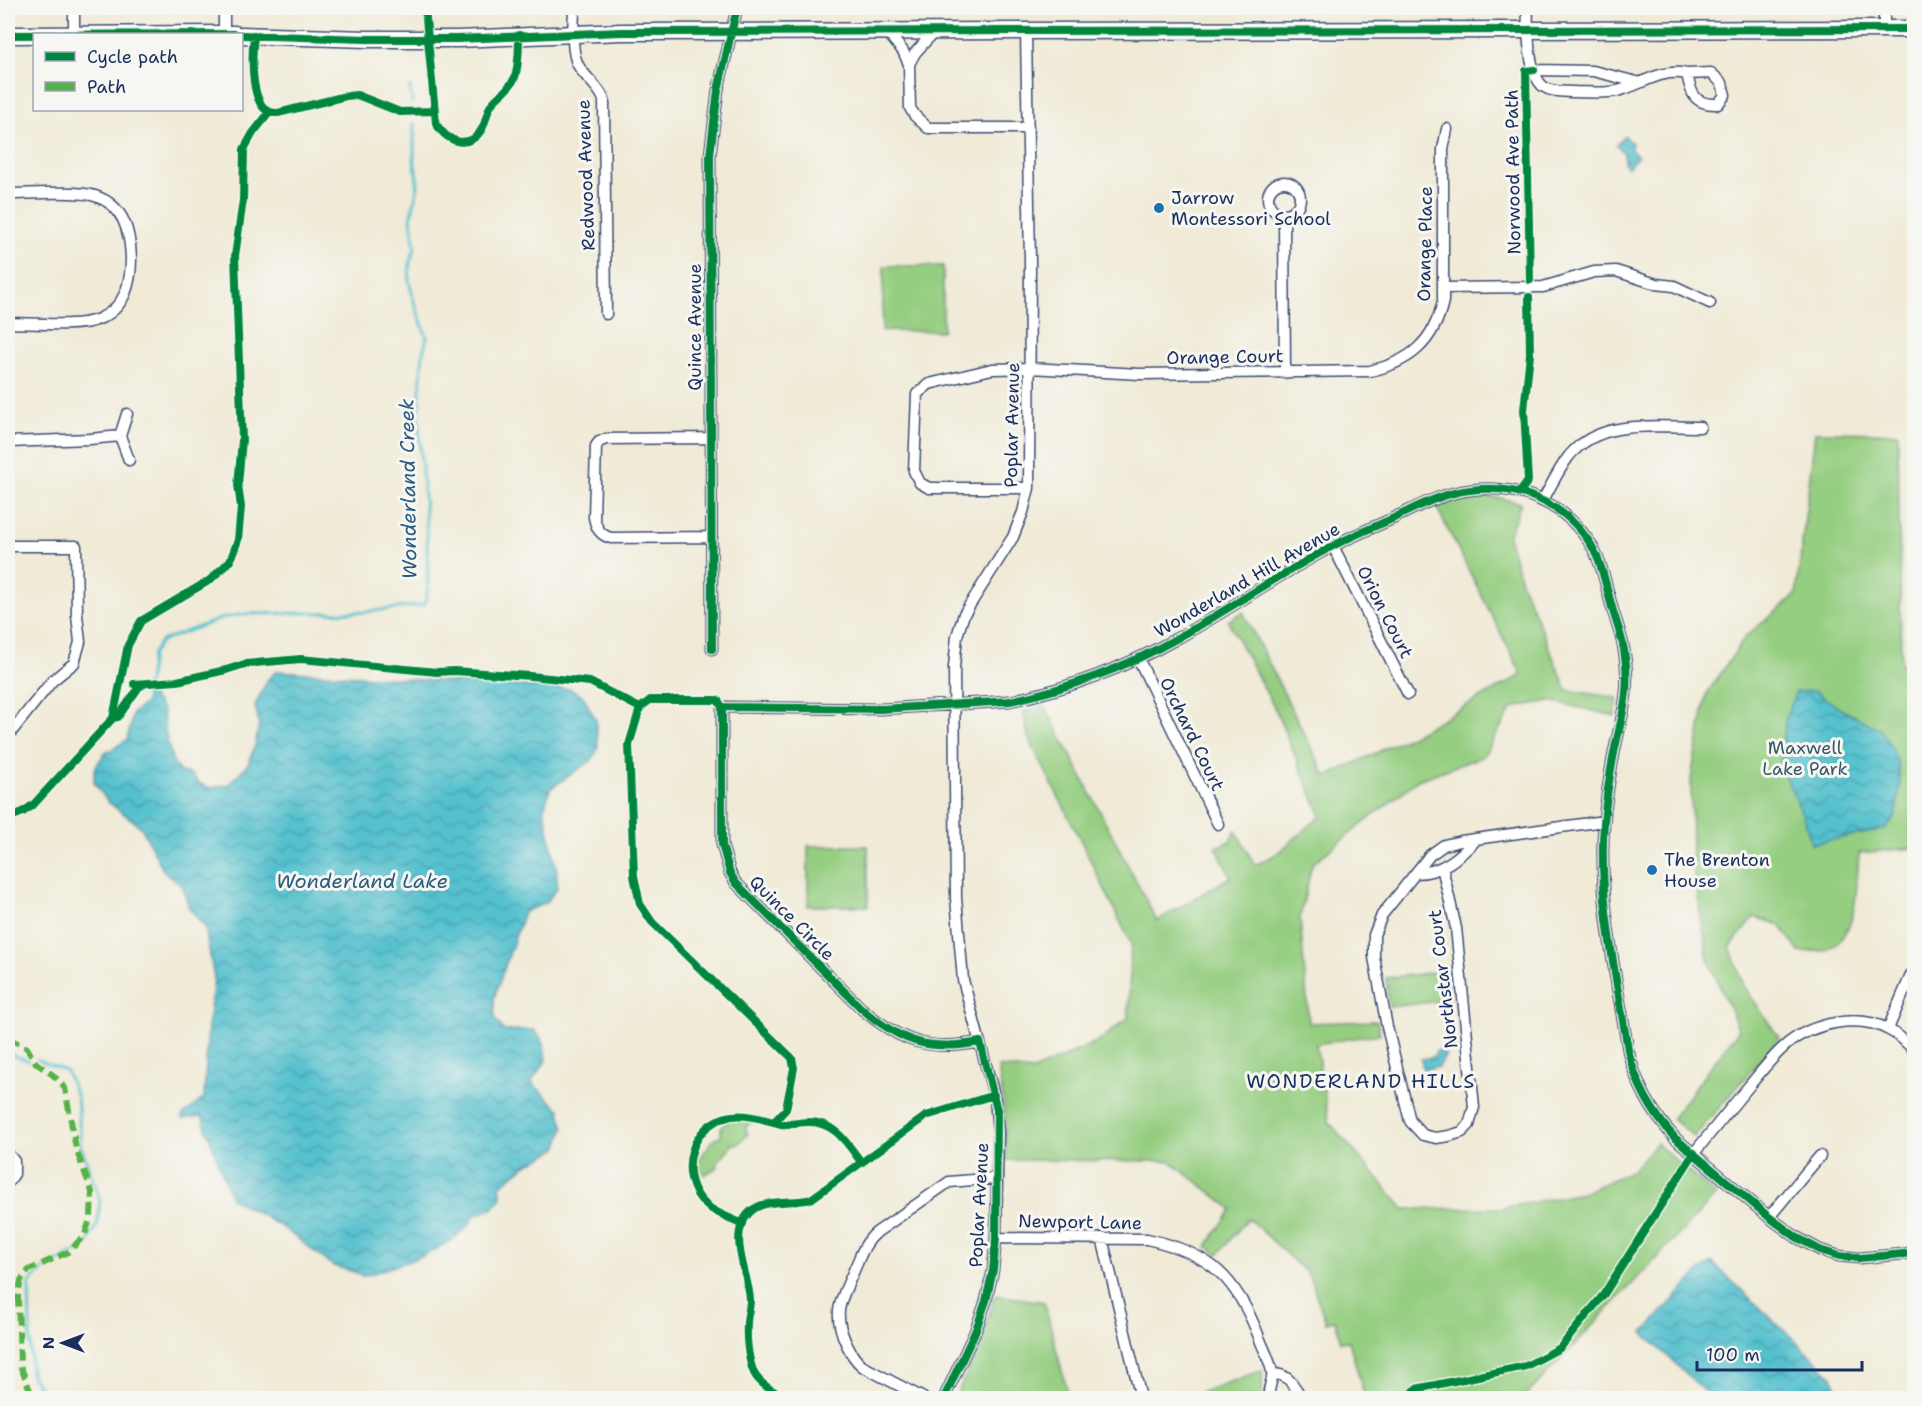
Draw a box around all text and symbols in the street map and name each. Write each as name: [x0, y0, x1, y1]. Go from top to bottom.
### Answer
legend: [33, 33, 243, 111]
text: Cycle path: [87, 45, 178, 69]
text: Path: [87, 75, 126, 99]
street label: Norwood Ave Path: [1500, 89, 1526, 255]
street label: Redwood Avenue: [571, 99, 601, 251]
place label: Jarrow Montessori School: [1171, 186, 1331, 231]
street label: Orange Place: [1412, 186, 1438, 302]
marker: Jarrow Montessori School: [1152, 201, 1166, 215]
street label: Quince Avenue: [683, 263, 707, 391]
street label: Orange Court: [1166, 344, 1284, 370]
street label: Poplar Avenue: [999, 362, 1025, 488]
water label: Wonderland Creek: [393, 398, 423, 580]
street label: Wonderland Hill Avenue: [1150, 517, 1344, 643]
street label: Orion Court: [1351, 561, 1419, 663]
street label: Orchard Court: [1154, 673, 1230, 795]
park label: Maxwell Lake Park: [1762, 736, 1848, 781]
place label: The Brenton House: [1664, 848, 1770, 893]
marker: The Brenton House: [1645, 863, 1659, 877]
water label: Wonderland Lake: [276, 868, 448, 894]
street label: Quince Circle: [744, 870, 840, 966]
street label: Northstar Court: [1423, 908, 1463, 1050]
district label: WONDERLAND HILLS: [1246, 1068, 1476, 1094]
street label: Poplar Avenue: [964, 1142, 994, 1268]
street label: Newport Lane: [1018, 1209, 1142, 1235]
north arrow: [33, 1313, 93, 1373]
scale bar: [1697, 1334, 1862, 1372]
text: N: [38, 1337, 59, 1349]
text: 100 m: [1706, 1343, 1760, 1367]

